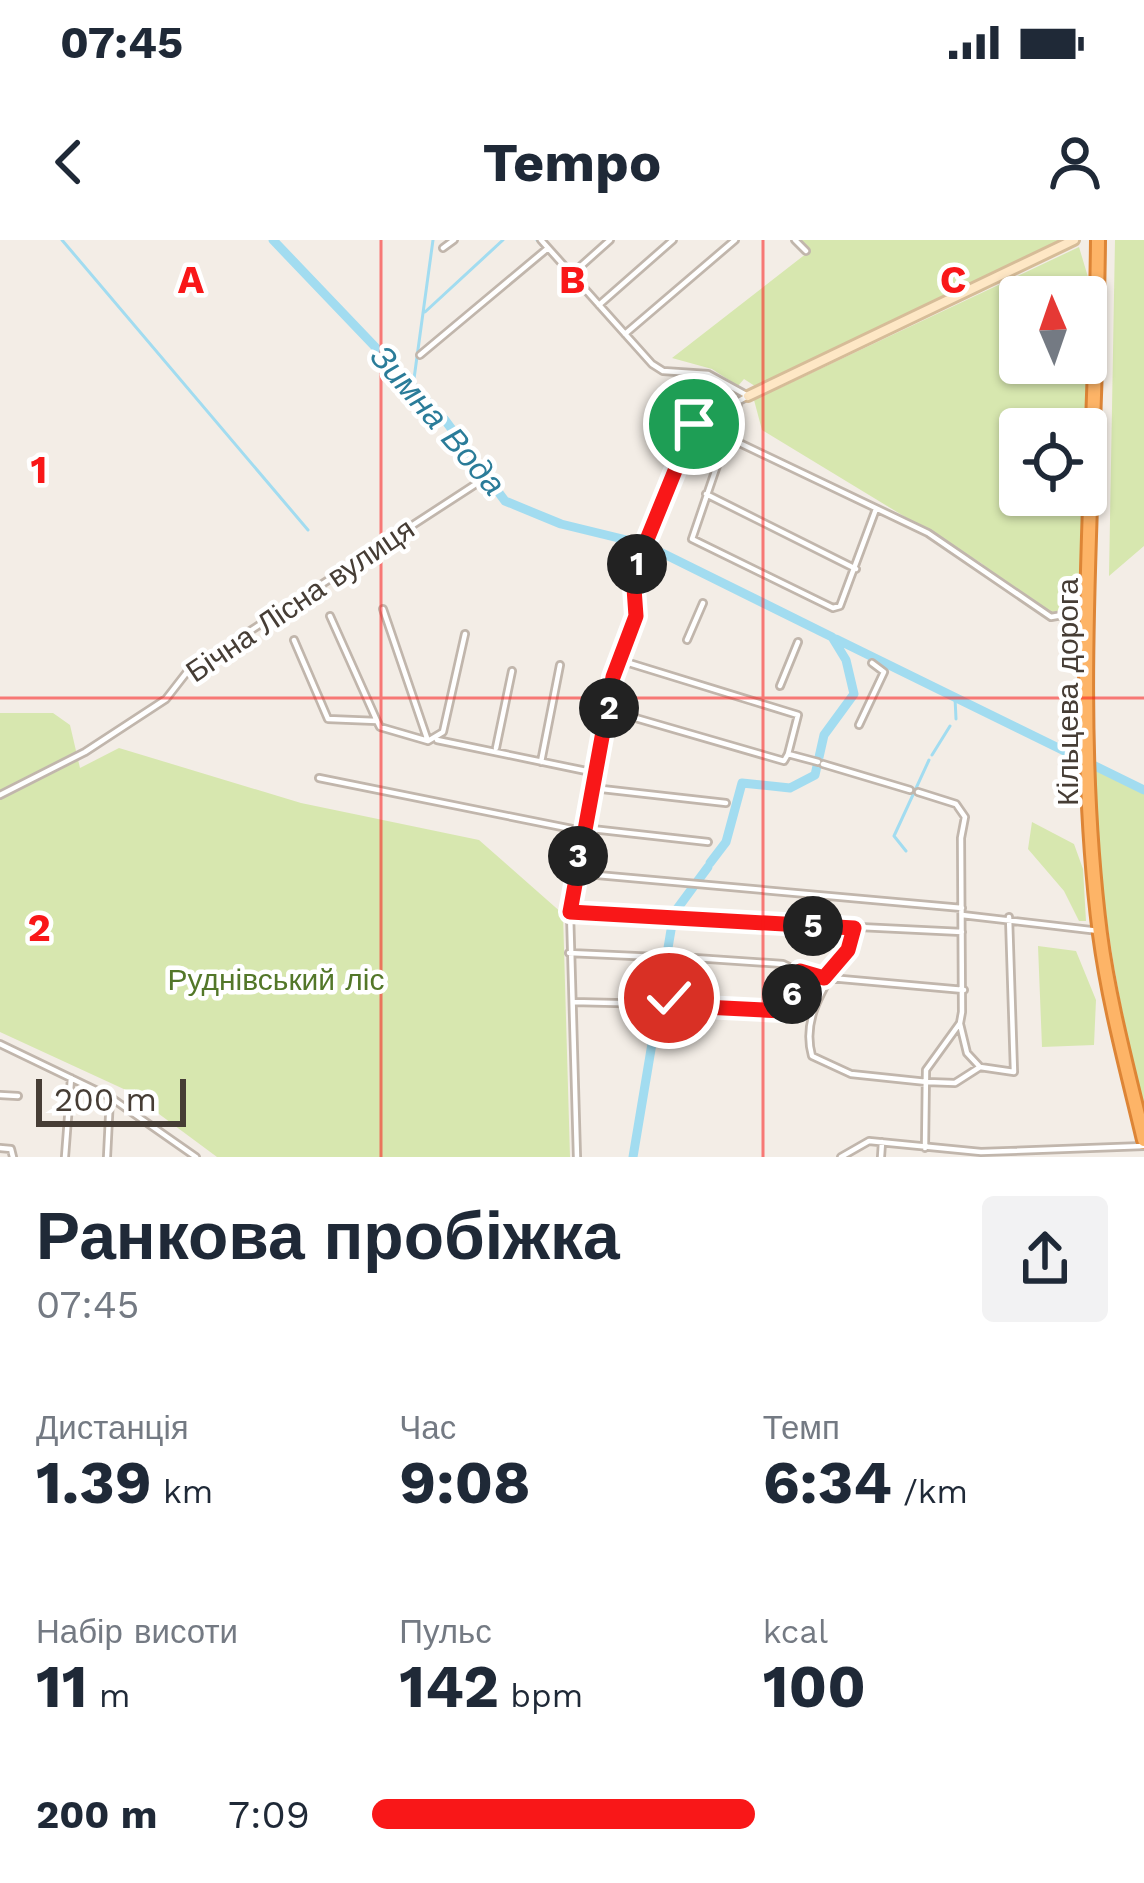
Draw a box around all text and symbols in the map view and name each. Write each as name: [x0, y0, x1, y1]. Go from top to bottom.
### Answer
text: 07:45: [60, 16, 183, 69]
icon: back: [36, 129, 102, 195]
icon: person: [1042, 129, 1108, 195]
text: Tempo: [483, 131, 661, 194]
text: A: [178, 257, 205, 302]
text: B: [559, 257, 585, 302]
text: C: [940, 257, 966, 302]
north arrow: [999, 276, 1107, 384]
map controls: [999, 276, 1107, 516]
water label: Зимна Вода: [362, 337, 514, 503]
pin: [643, 373, 745, 475]
icon: arrive: [661, 391, 727, 457]
button: locate: [999, 408, 1107, 516]
text: 1: [31, 447, 47, 492]
street label: Бічна Лісна вулиця: [179, 511, 421, 689]
pin: 1: [607, 534, 667, 594]
text: 1: [630, 544, 644, 583]
street label: Кільцева дорога: [1050, 578, 1085, 806]
pin: 2: [579, 678, 639, 738]
text: 2: [599, 688, 619, 727]
pin: 3: [548, 826, 608, 886]
text: 3: [568, 836, 588, 875]
pin: 5: [783, 896, 843, 956]
text: 2: [27, 905, 51, 950]
text: 5: [803, 906, 823, 945]
pin: [618, 947, 720, 1049]
park label: Руднівський ліс: [167, 962, 385, 997]
pin: 6: [762, 964, 822, 1024]
icon: check: [636, 965, 702, 1031]
text: 6: [782, 974, 802, 1013]
scale bar: [36, 1073, 186, 1126]
text: 200 m: [54, 1080, 157, 1119]
button: share: [982, 1196, 1108, 1322]
text: Ранкова пробіжка: [36, 1198, 620, 1275]
text: 07:45: [36, 1282, 139, 1327]
text: Дистанція: [36, 1408, 189, 1447]
text: Час: [399, 1408, 456, 1447]
text: Темп: [763, 1408, 840, 1447]
text: 1.39: [36, 1447, 152, 1518]
text: 9:08: [399, 1447, 531, 1518]
text: 6:34: [763, 1447, 892, 1518]
text: km: [152, 1472, 213, 1511]
text: /km: [892, 1472, 968, 1511]
text: Набір висоти: [36, 1612, 238, 1651]
text: Пульс: [399, 1612, 492, 1651]
text: kcal: [763, 1612, 828, 1651]
text: 11: [36, 1651, 88, 1722]
text: 142: [399, 1651, 499, 1722]
text: 100: [763, 1651, 866, 1722]
text: m: [88, 1676, 130, 1715]
text: bpm: [499, 1676, 583, 1715]
text: 200 m: [36, 1792, 157, 1837]
text: 7:09: [228, 1792, 310, 1837]

